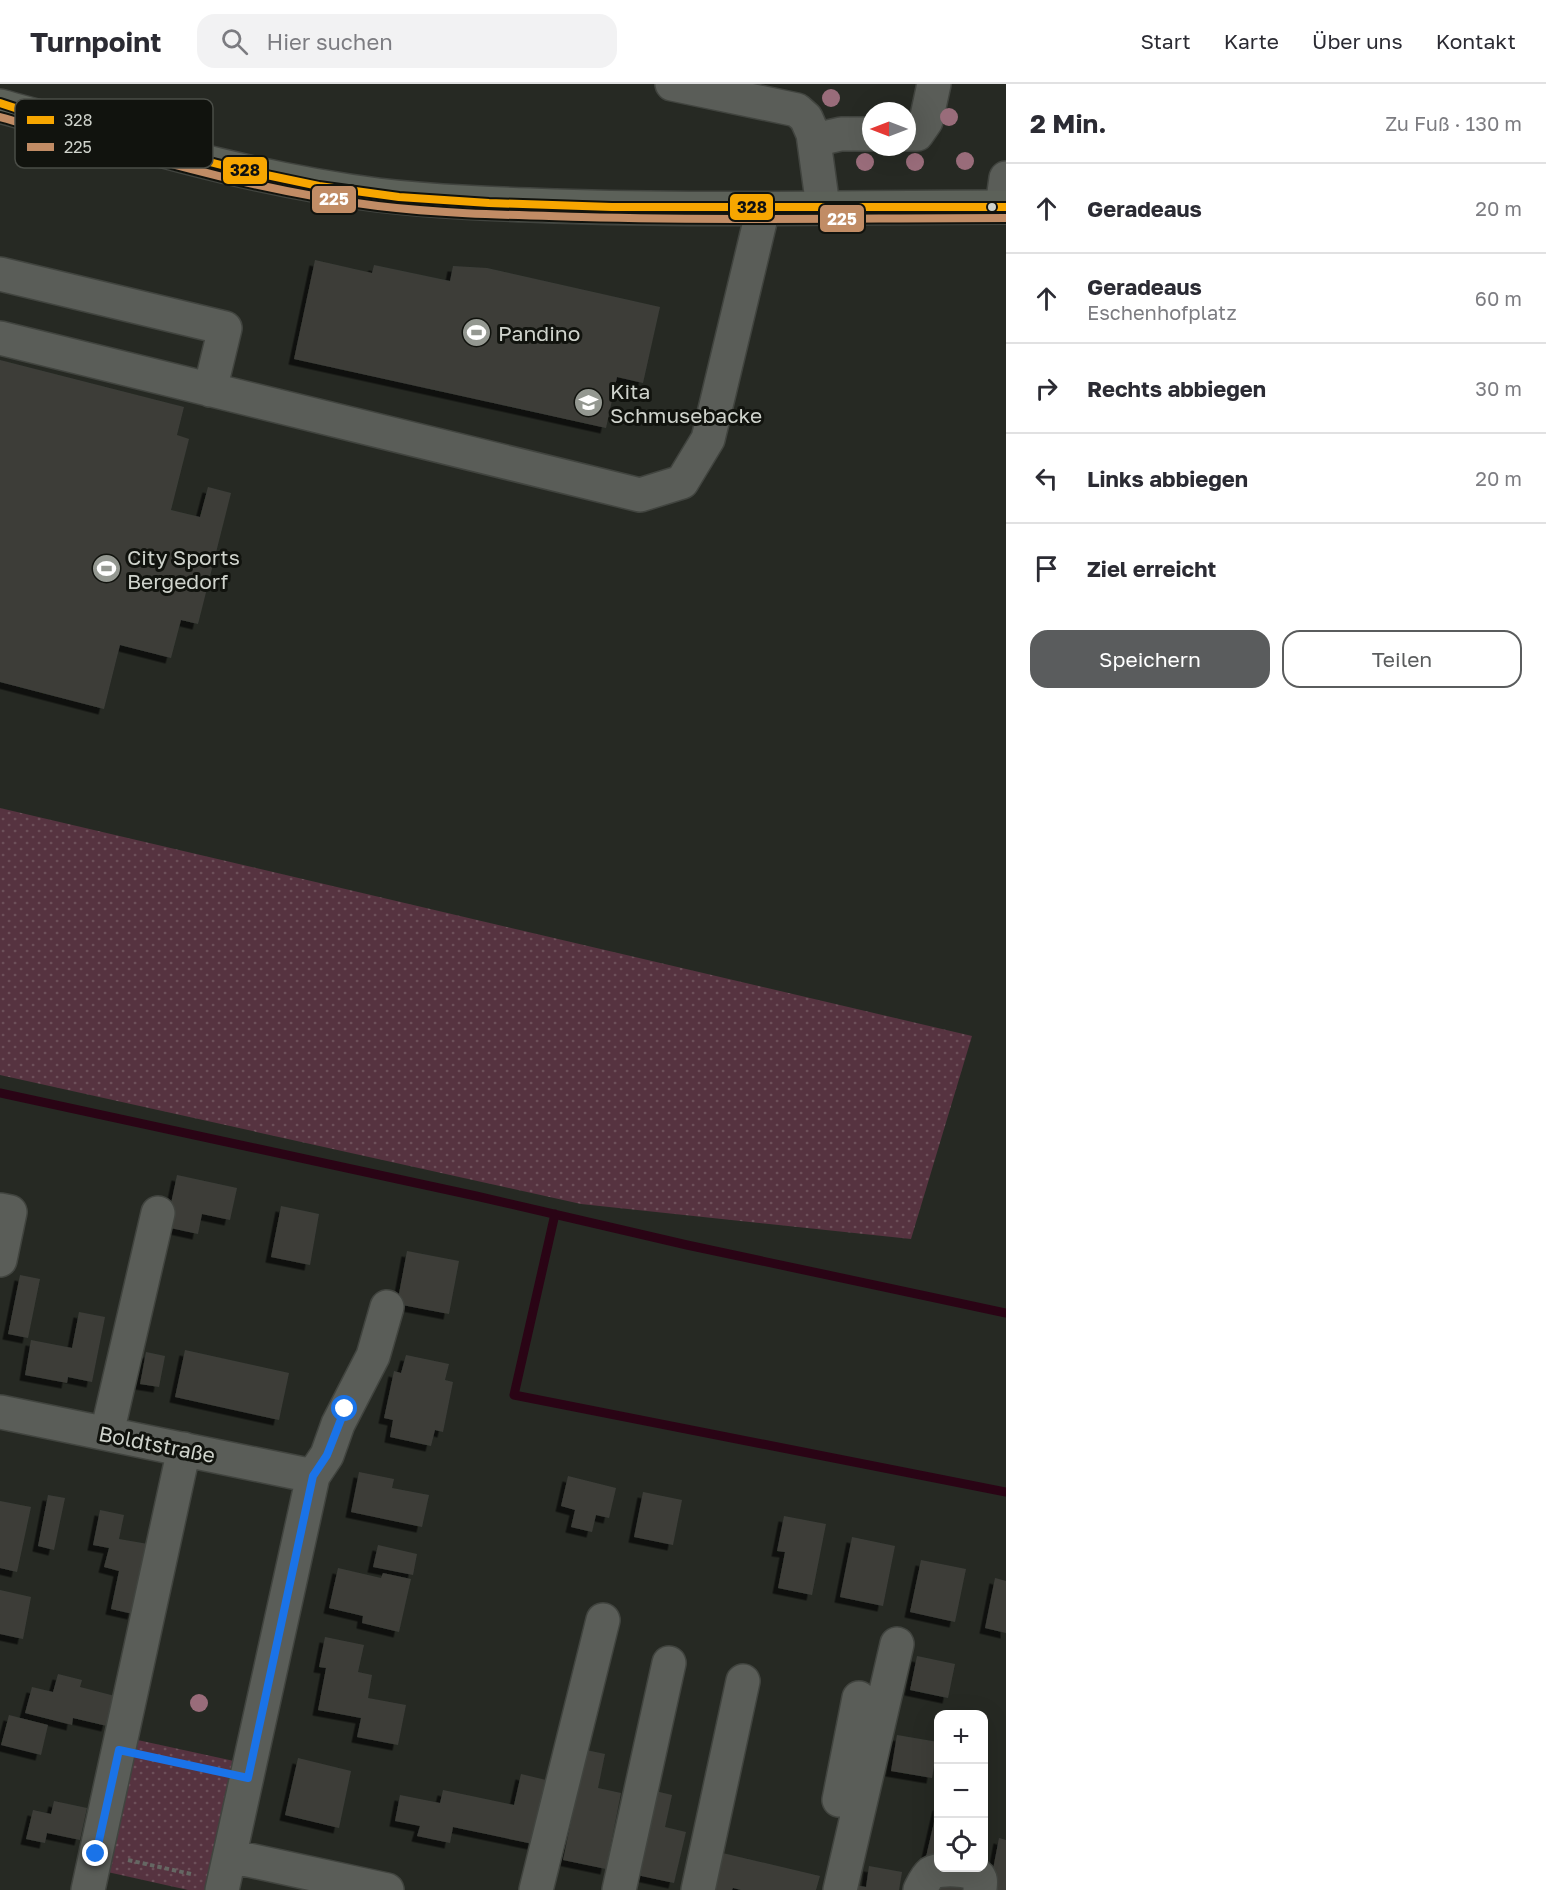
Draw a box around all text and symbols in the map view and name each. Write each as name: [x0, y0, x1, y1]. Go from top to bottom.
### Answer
search box: [197, 14, 617, 68]
text: Turnpoint: [30, 25, 161, 58]
icon: search: [218, 25, 251, 58]
text: Hier suchen: [266, 28, 393, 55]
text: Start: [1140, 28, 1191, 54]
text: Karte: [1224, 28, 1279, 54]
text: Über uns: [1312, 28, 1403, 54]
text: Kontakt: [1436, 28, 1516, 54]
legend: [15, 99, 213, 168]
north arrow: [862, 102, 916, 156]
text: 2 Min.: [1030, 108, 1107, 139]
text: 328: [64, 110, 92, 130]
text: Zu Fuß · 130 m: [1385, 111, 1522, 135]
text: 225: [64, 137, 92, 157]
line badge: 328: [222, 156, 268, 185]
text: 328: [230, 160, 260, 180]
line badge: 225: [311, 185, 357, 214]
text: 225: [319, 189, 349, 209]
icon: ahead: [1030, 192, 1063, 225]
line badge: 328: [729, 193, 774, 221]
text: Geradeaus: [1087, 195, 1202, 222]
text: 20 m: [1475, 196, 1522, 220]
text: 328: [737, 197, 767, 217]
unlabelled marker: [986, 201, 998, 213]
line badge: 225: [819, 204, 865, 233]
text: 225: [827, 209, 857, 229]
text: Geradeaus: [1087, 273, 1202, 300]
icon: ahead: [1030, 282, 1063, 315]
text: 60 m: [1475, 286, 1522, 310]
text: Eschenhofplatz: [1087, 300, 1237, 324]
sports icon: Pandino: [461, 317, 493, 349]
place label: Pandino: [498, 320, 580, 346]
icon: right: [1030, 372, 1063, 405]
text: Rechts abbiegen: [1087, 375, 1266, 402]
text: 30 m: [1475, 376, 1522, 400]
place label: Kita Schmusebacke: [610, 378, 762, 428]
school or university icon: Kita Schmusebacke: [573, 387, 605, 419]
icon: left: [1030, 462, 1063, 495]
text: Links abbiegen: [1087, 465, 1248, 492]
text: 20 m: [1475, 466, 1522, 490]
place label: City Sports Bergedorf: [127, 544, 240, 594]
icon: arrive: [1030, 552, 1063, 585]
sports icon: City Sports Bergedorf: [90, 553, 122, 585]
text: Ziel erreicht: [1087, 555, 1216, 582]
button: Speichern: [1030, 630, 1270, 688]
button: Teilen: [1282, 630, 1522, 688]
route start: [331, 1395, 357, 1421]
street label: Boldtstraße: [96, 1420, 218, 1468]
map controls: [934, 1710, 988, 1872]
button: +: [934, 1710, 988, 1764]
button: −: [934, 1764, 988, 1818]
button: locate: [934, 1818, 988, 1872]
route end: [82, 1840, 108, 1866]

